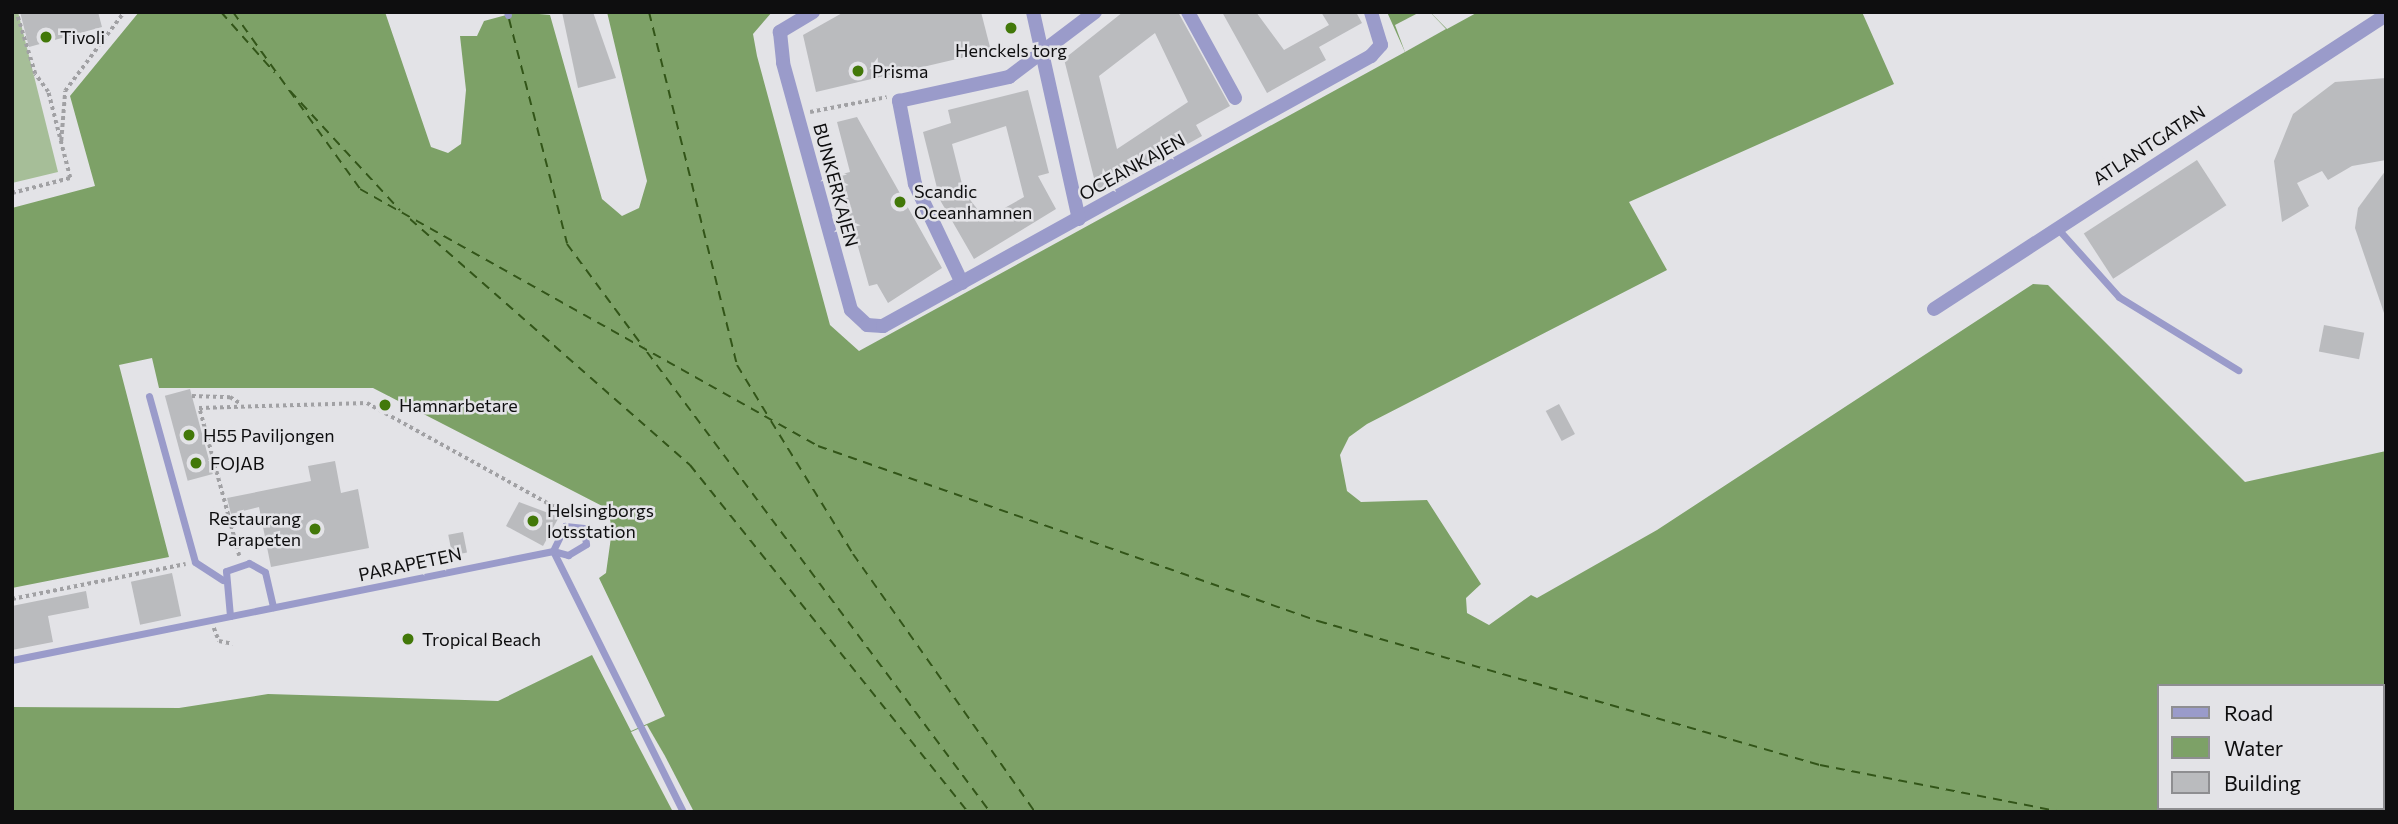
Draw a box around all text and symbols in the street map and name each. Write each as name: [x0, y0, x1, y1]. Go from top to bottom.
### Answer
marker: Henckels torg: [1003, 20, 1019, 36]
place label: Tivoli: [60, 26, 105, 48]
marker: Tivoli: [38, 29, 54, 45]
place label: Henckels torg: [955, 39, 1067, 61]
place label: Prisma: [872, 60, 928, 82]
marker: Prisma: [850, 63, 866, 79]
street label: ATLANTGATAN: [2089, 101, 2209, 189]
street label: BUNKERKAJEN: [809, 121, 863, 249]
street label: OCEANKAJEN: [1075, 129, 1189, 205]
place label: Scandic Oceanhamnen: [914, 181, 1032, 224]
marker: Scandic Oceanhamnen: [892, 194, 908, 210]
place label: Hamnarbetare: [399, 394, 518, 416]
marker: Hamnarbetare: [377, 397, 393, 413]
place label: H55 Paviljongen: [203, 424, 335, 446]
marker: H55 Paviljongen: [181, 427, 197, 443]
place label: FOJAB: [210, 452, 264, 474]
marker: FOJAB: [188, 455, 204, 471]
place label: Helsingborgs lotsstation: [547, 500, 654, 542]
place label: Restaurang Parapeten: [209, 508, 301, 550]
marker: Helsingborgs lotsstation: [525, 513, 541, 529]
marker: Restaurang Parapeten: [307, 521, 323, 537]
street label: PARAPETEN: [356, 543, 464, 585]
place label: Tropical Beach: [422, 628, 541, 650]
marker: Tropical Beach: [400, 631, 416, 647]
legend: [2156, 684, 2384, 810]
text: Road: [2224, 700, 2273, 725]
text: Water: [2224, 735, 2283, 760]
text: Building: [2224, 770, 2301, 795]

